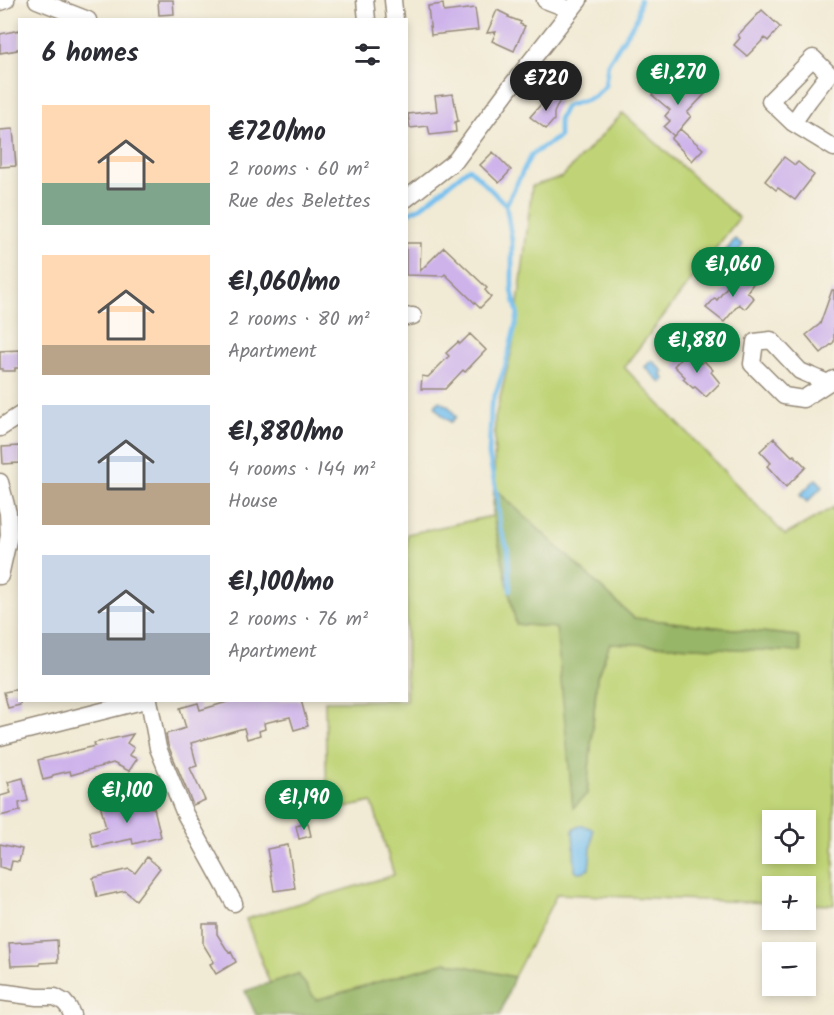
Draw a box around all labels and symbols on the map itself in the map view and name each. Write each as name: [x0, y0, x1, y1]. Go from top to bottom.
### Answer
pin: €1,270: [629, 55, 727, 106]
pin: €720: [510, 61, 582, 112]
pin: €1,060: [684, 247, 782, 298]
pin: €1,880: [648, 323, 746, 374]
pin: €1,100: [78, 773, 176, 824]
pin: €1,190: [255, 780, 353, 831]

